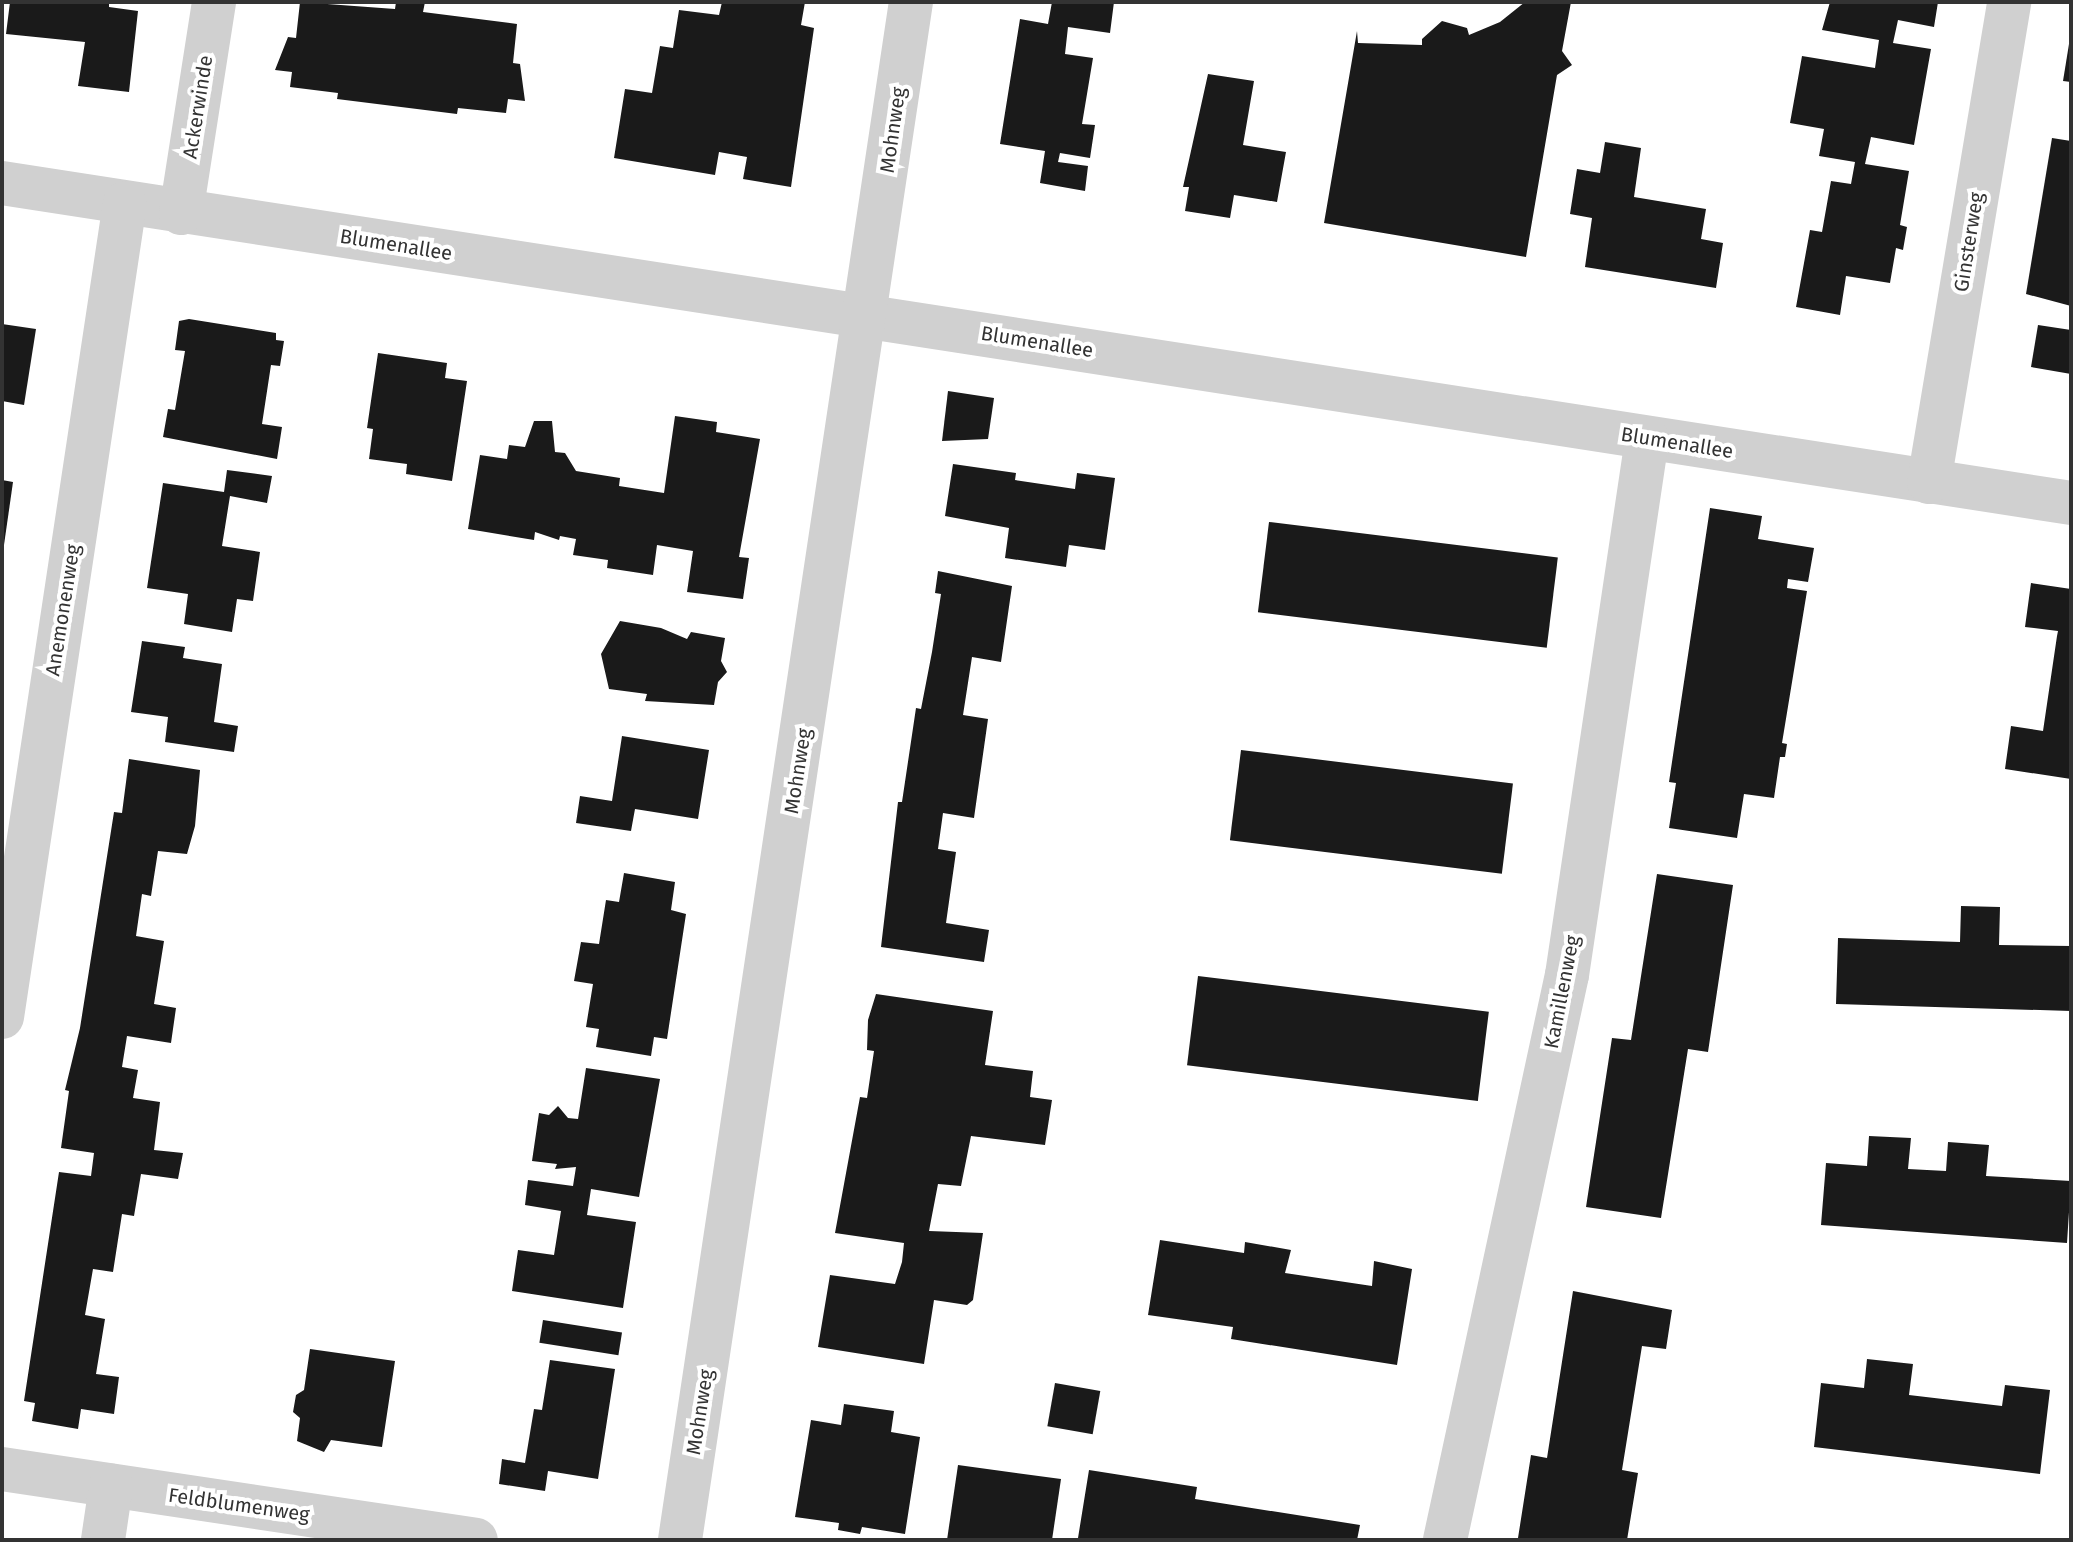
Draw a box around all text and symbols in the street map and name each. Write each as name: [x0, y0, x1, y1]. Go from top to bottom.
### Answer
street label: Ackerwinde: [178, 54, 218, 160]
street label: Mohnweg: [875, 86, 911, 174]
street label: Ginsterweg: [1949, 190, 1989, 294]
street label: Blumenallee: [338, 224, 454, 266]
street label: Blumenallee: [979, 321, 1095, 363]
street label: Blumenallee: [1619, 422, 1735, 464]
street label: Anemonenweg: [41, 543, 85, 677]
street label: Mohnweg: [779, 726, 817, 816]
street label: Kamillenweg: [1539, 933, 1585, 1051]
street label: Mohnweg: [681, 1367, 719, 1457]
street label: Feldblumenweg: [167, 1483, 311, 1527]

